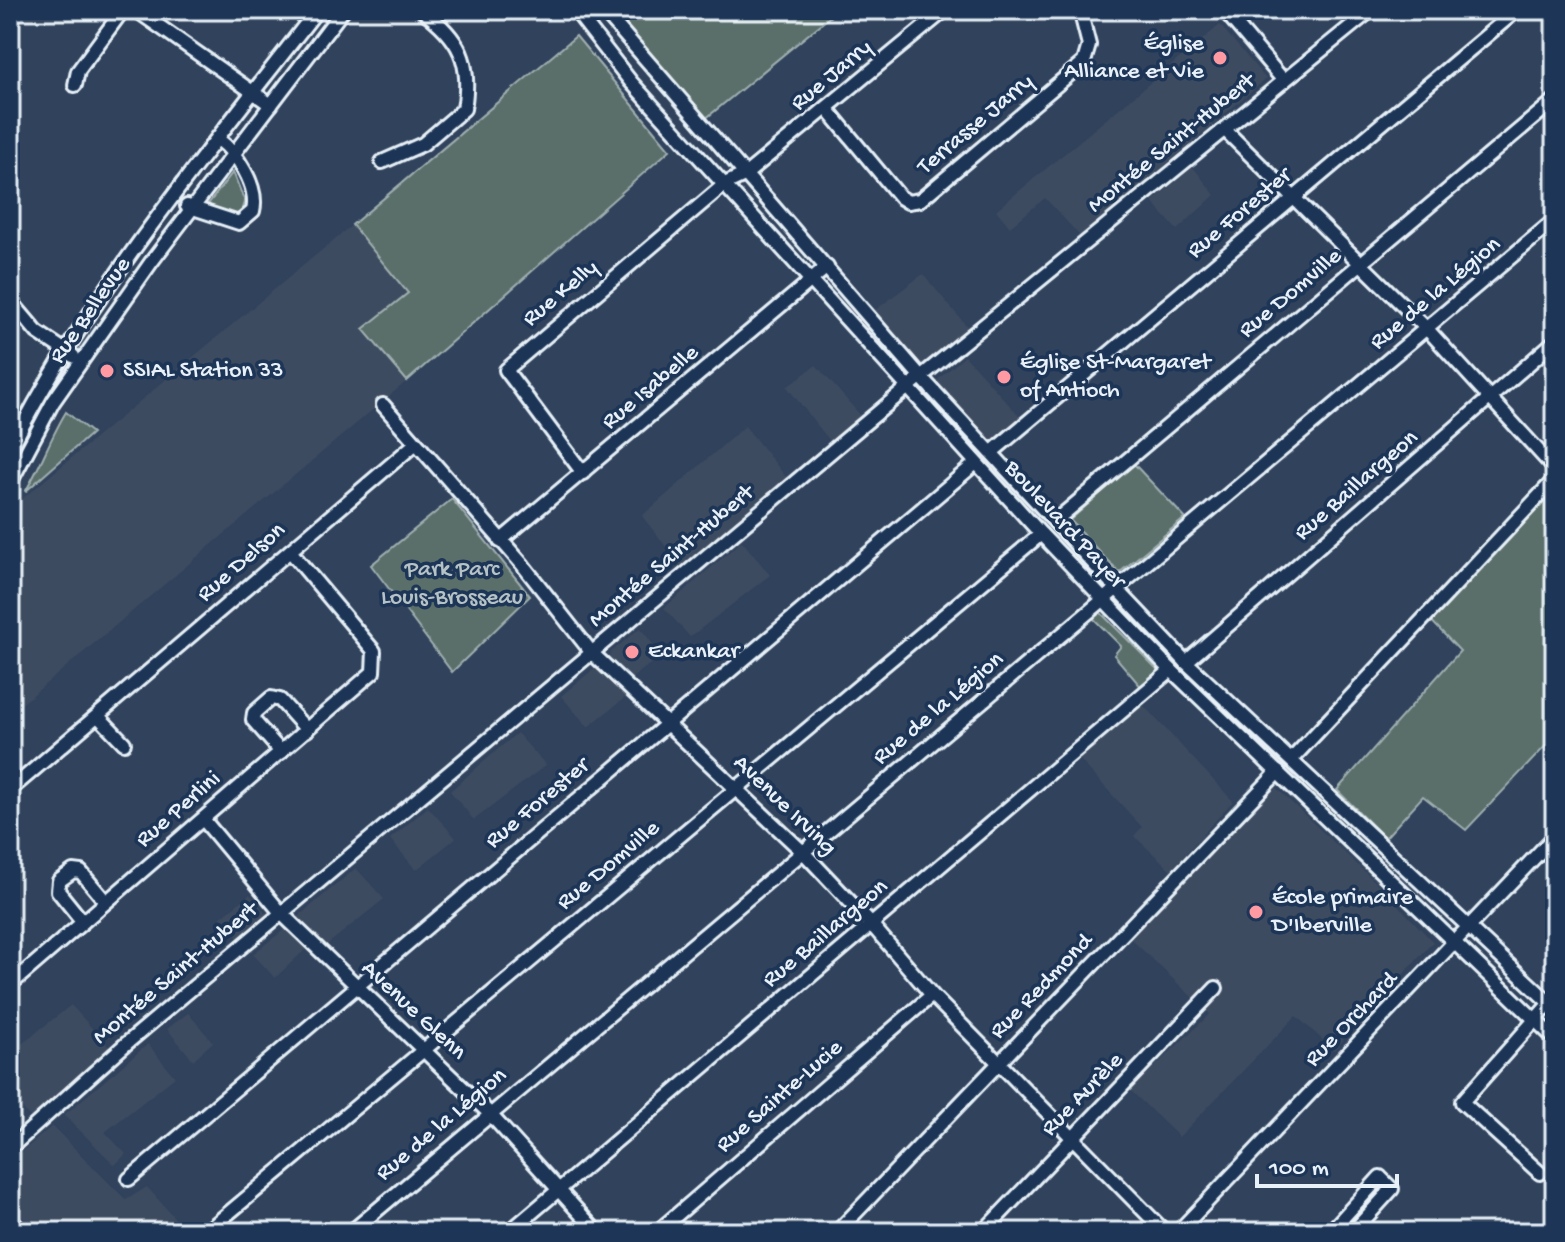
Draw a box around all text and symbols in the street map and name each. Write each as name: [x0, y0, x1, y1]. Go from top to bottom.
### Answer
place label: Église Alliance et Vie: [1064, 30, 1205, 87]
street label: Rue Jarry: [786, 34, 879, 118]
marker: Église Alliance et Vie: [1211, 49, 1229, 67]
street label: Montée Saint-Hubert: [1082, 66, 1263, 221]
street label: Terrasse Jarry: [911, 68, 1040, 183]
street label: Rue Forester: [1182, 160, 1300, 266]
street label: Rue de la Légion: [1365, 230, 1508, 357]
street label: Rue Domville: [1233, 242, 1349, 346]
street label: Rue Bellevue: [44, 251, 139, 370]
street label: Rue Kelly: [517, 254, 605, 334]
street label: Rue Isabelle: [597, 339, 706, 437]
place label: Église St-Margaret of Antioch: [1020, 349, 1213, 406]
place label: SSIAL Station 33: [123, 357, 283, 386]
marker: SSIAL Station 33: [98, 362, 116, 380]
marker: Église St-Margaret of Antioch: [995, 368, 1013, 386]
street label: Rue Baillargeon: [1289, 424, 1425, 548]
street label: Boulevard Payer: [996, 454, 1133, 597]
street label: Montée Saint-Hubert: [583, 478, 762, 635]
street label: Rue Delson: [192, 516, 293, 609]
park label: Park Parc Louis-Brosseau: [381, 556, 523, 613]
place label: Eckankar: [648, 638, 742, 667]
marker: Eckankar: [623, 643, 641, 661]
street label: Rue de la Légion: [868, 645, 1011, 772]
street label: Avenue Irving: [726, 749, 842, 863]
street label: Rue Forester: [480, 750, 598, 856]
street label: Rue Perlini: [131, 765, 227, 855]
street label: Rue Domville: [551, 814, 667, 918]
street label: Rue Baillargeon: [757, 873, 895, 995]
place label: École primaire D'Iberville: [1270, 884, 1413, 941]
street label: Montée Saint-Hubert: [87, 895, 266, 1052]
marker: École primaire D'Iberville: [1247, 903, 1265, 921]
street label: Rue Redmond: [984, 927, 1101, 1046]
street label: Avenue Glenn: [354, 955, 472, 1068]
street label: Rue Orchard: [1299, 965, 1406, 1074]
street label: Rue Sainte-Lucie: [711, 1034, 850, 1160]
street label: Rue Aurèle: [1036, 1046, 1131, 1143]
street label: Rue de la Légion: [371, 1061, 514, 1188]
scale bar: [1257, 1138, 1397, 1188]
text: 100 m: [1268, 1155, 1329, 1184]

